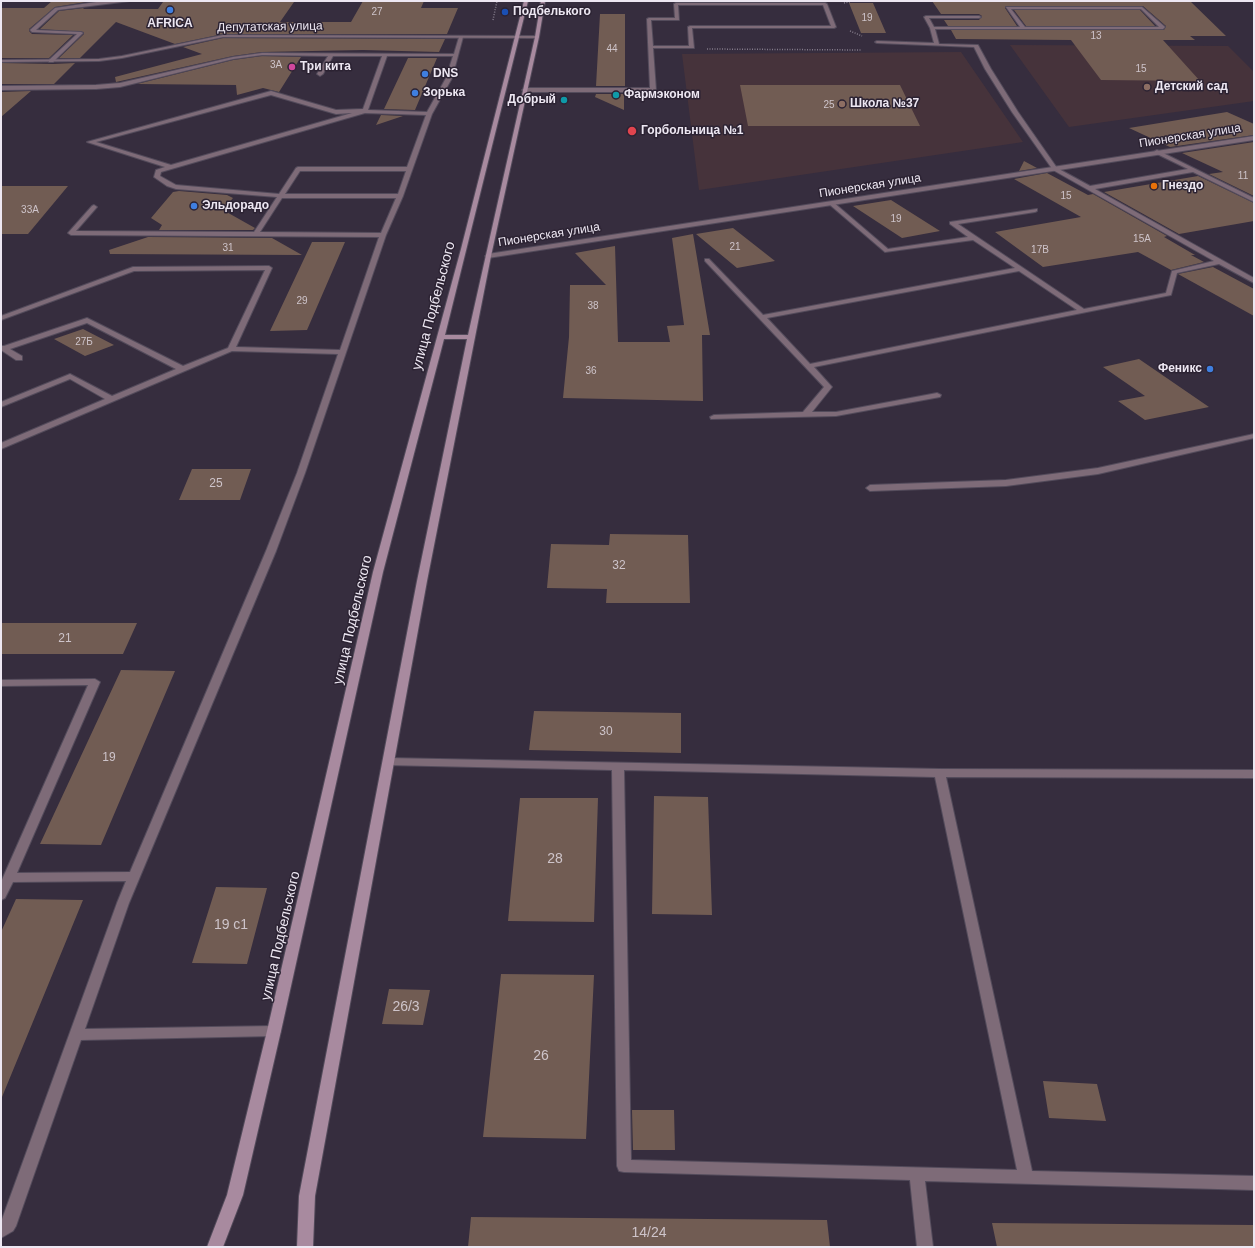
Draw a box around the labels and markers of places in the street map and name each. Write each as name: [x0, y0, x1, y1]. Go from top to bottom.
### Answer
marker: AFRICA: [165, 5, 175, 15]
place label: Подбелького: [513, 5, 591, 19]
marker: Подбелького: [500, 7, 510, 17]
place label: AFRICA: [147, 17, 193, 31]
place label: Три кита: [300, 60, 351, 74]
marker: Три кита: [287, 62, 297, 72]
place label: DNS: [433, 67, 458, 81]
marker: DNS: [420, 69, 430, 79]
place label: Детский сад: [1155, 80, 1228, 94]
marker: Детский сад: [1142, 82, 1152, 92]
place label: Зорька: [423, 86, 465, 100]
marker: Зорька: [410, 88, 420, 98]
place label: Фармэконом: [624, 88, 700, 102]
marker: Фармэконом: [611, 90, 621, 100]
place label: Добрый: [508, 93, 556, 107]
marker: Добрый: [559, 95, 569, 105]
place label: Школа №37: [850, 97, 919, 111]
marker: Школа №37: [837, 99, 847, 109]
place label: Горбольница №1: [641, 124, 744, 138]
marker: Горбольница №1: [626, 125, 638, 137]
place label: Гнездо: [1162, 179, 1203, 193]
marker: Гнездо: [1149, 181, 1159, 191]
place label: Эльдорадо: [202, 199, 269, 213]
marker: Эльдорадо: [189, 201, 199, 211]
place label: Феникс: [1158, 362, 1202, 376]
marker: Феникс: [1205, 364, 1215, 374]

